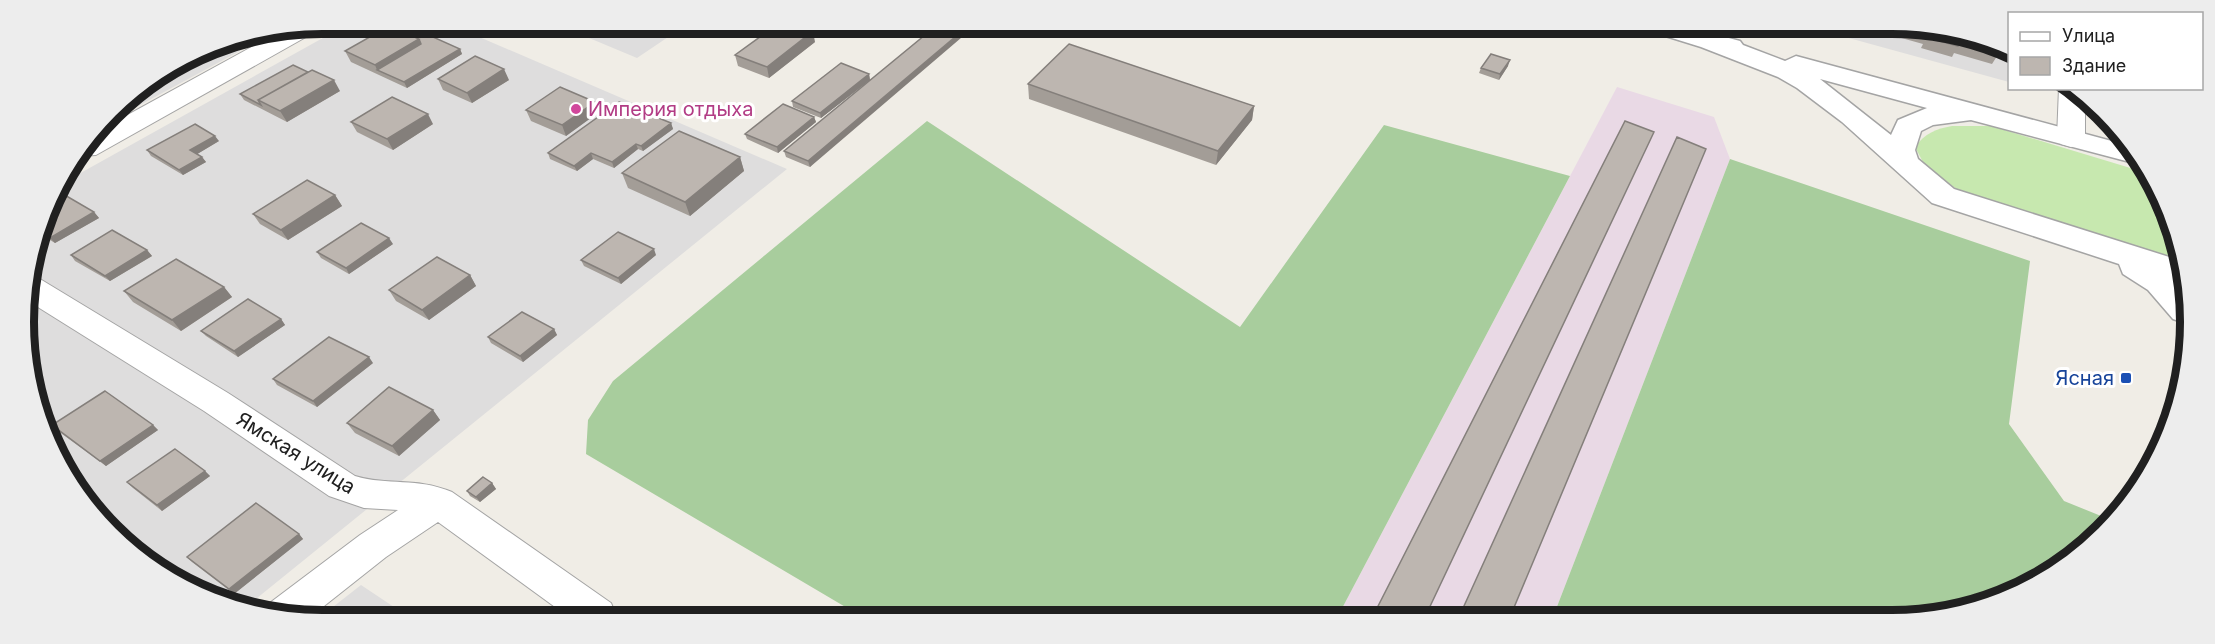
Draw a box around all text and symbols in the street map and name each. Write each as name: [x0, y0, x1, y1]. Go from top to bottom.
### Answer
legend: [2008, 12, 2203, 90]
text: Улица: [2062, 25, 2115, 46]
text: Здание: [2062, 55, 2126, 76]
place label: Империя отдыха: [588, 97, 753, 121]
marker: Империя отдыха: [569, 102, 583, 116]
place label: Ясная: [2056, 366, 2114, 390]
marker: Ясная: [2119, 371, 2133, 385]
street label: Ямская улица: [232, 407, 360, 499]

